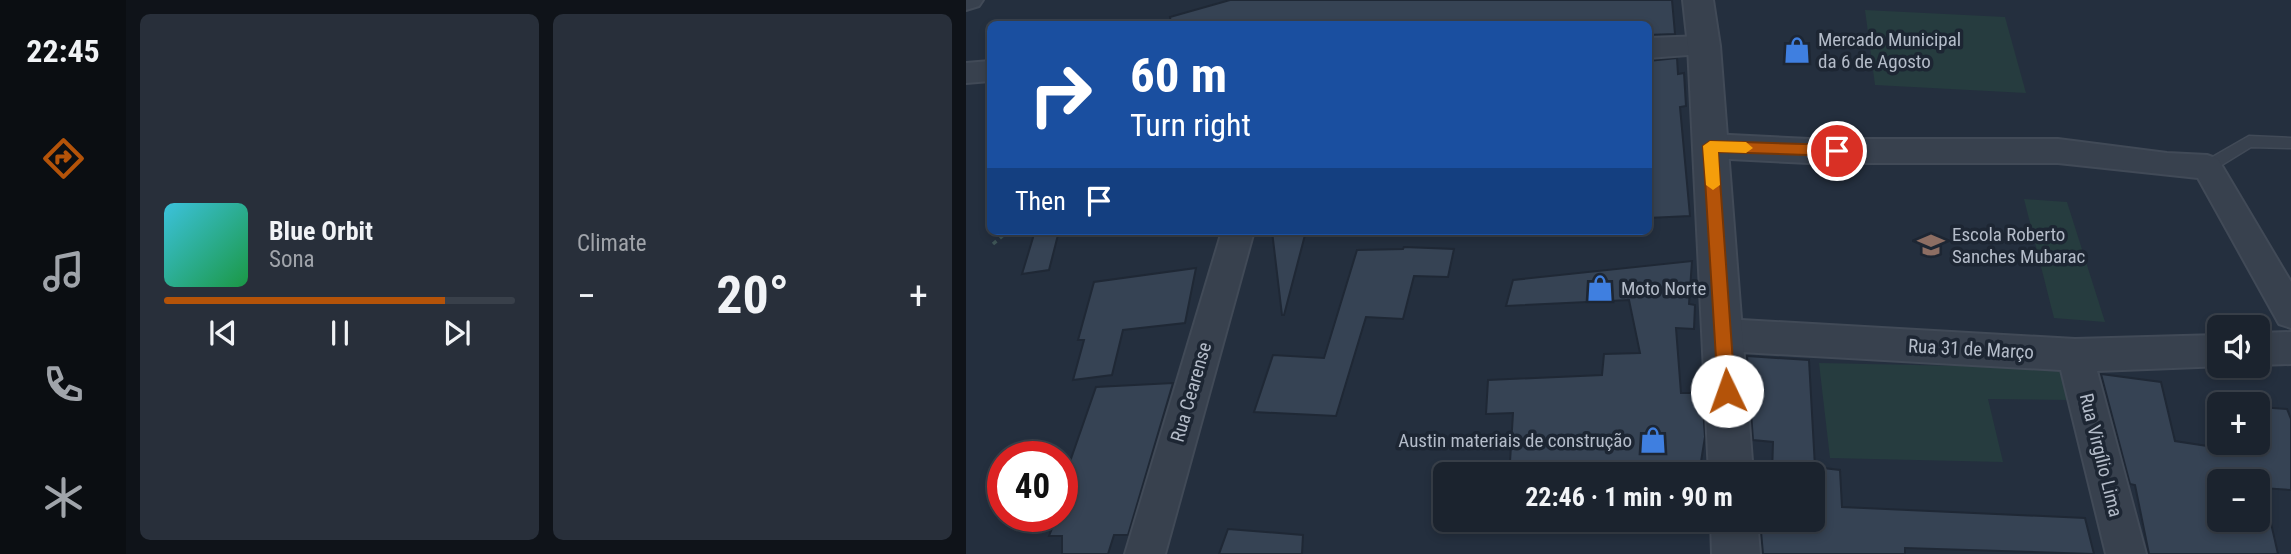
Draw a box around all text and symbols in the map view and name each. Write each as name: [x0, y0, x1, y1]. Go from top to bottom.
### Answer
place label: Mercado Municipal da 6 de Agosto: [1818, 28, 1961, 73]
text: 22:45: [26, 32, 100, 70]
shop icon: Mercado Municipal da 6 de Agosto: [1782, 35, 1812, 65]
text: 60 m: [1130, 47, 1227, 104]
icon: right: [1015, 49, 1106, 140]
text: Turn right: [1130, 106, 1251, 144]
pin: [1807, 121, 1867, 181]
icon: arrive: [1818, 132, 1856, 170]
icon: directions: [39, 134, 88, 183]
icon: arrive: [1080, 182, 1118, 220]
text: Then: [1015, 186, 1066, 216]
text: Blue Orbit: [269, 216, 373, 246]
place label: Escola Roberto Sanches Mubarac: [1952, 223, 2086, 268]
text: Climate: [577, 230, 647, 257]
school or university icon: Escola Roberto Sanches Mubarac: [1916, 230, 1946, 260]
text: Sona: [269, 246, 315, 273]
icon: music: [39, 247, 88, 296]
text: 20°: [716, 265, 789, 326]
shop icon: Moto Norte: [1585, 273, 1615, 303]
text: −: [577, 274, 596, 318]
text: +: [909, 274, 928, 318]
place label: Moto Norte: [1621, 277, 1706, 300]
icon: previous: [204, 314, 242, 352]
icon: pause: [321, 314, 359, 352]
icon: next: [438, 314, 476, 352]
map controls: [2207, 315, 2270, 532]
button: sound: [2207, 315, 2270, 378]
street label: Rua 31 de Março: [1908, 334, 2034, 364]
street label: Rua Cearense: [1166, 339, 1216, 445]
position arrow: [1690, 354, 1764, 428]
icon: phone: [39, 360, 88, 409]
street label: Rua Virgílio Lima: [2075, 391, 2127, 519]
button: +: [2207, 392, 2270, 455]
shop icon: Austin materiais de construção: [1638, 425, 1668, 455]
place label: Austin materiais de construção: [1398, 429, 1632, 452]
speed limit sign: 40: [987, 441, 1078, 532]
button: −: [2207, 469, 2270, 532]
icon: climate: [39, 473, 88, 522]
text: 22:46 · 1 min · 90 m: [1525, 482, 1733, 512]

